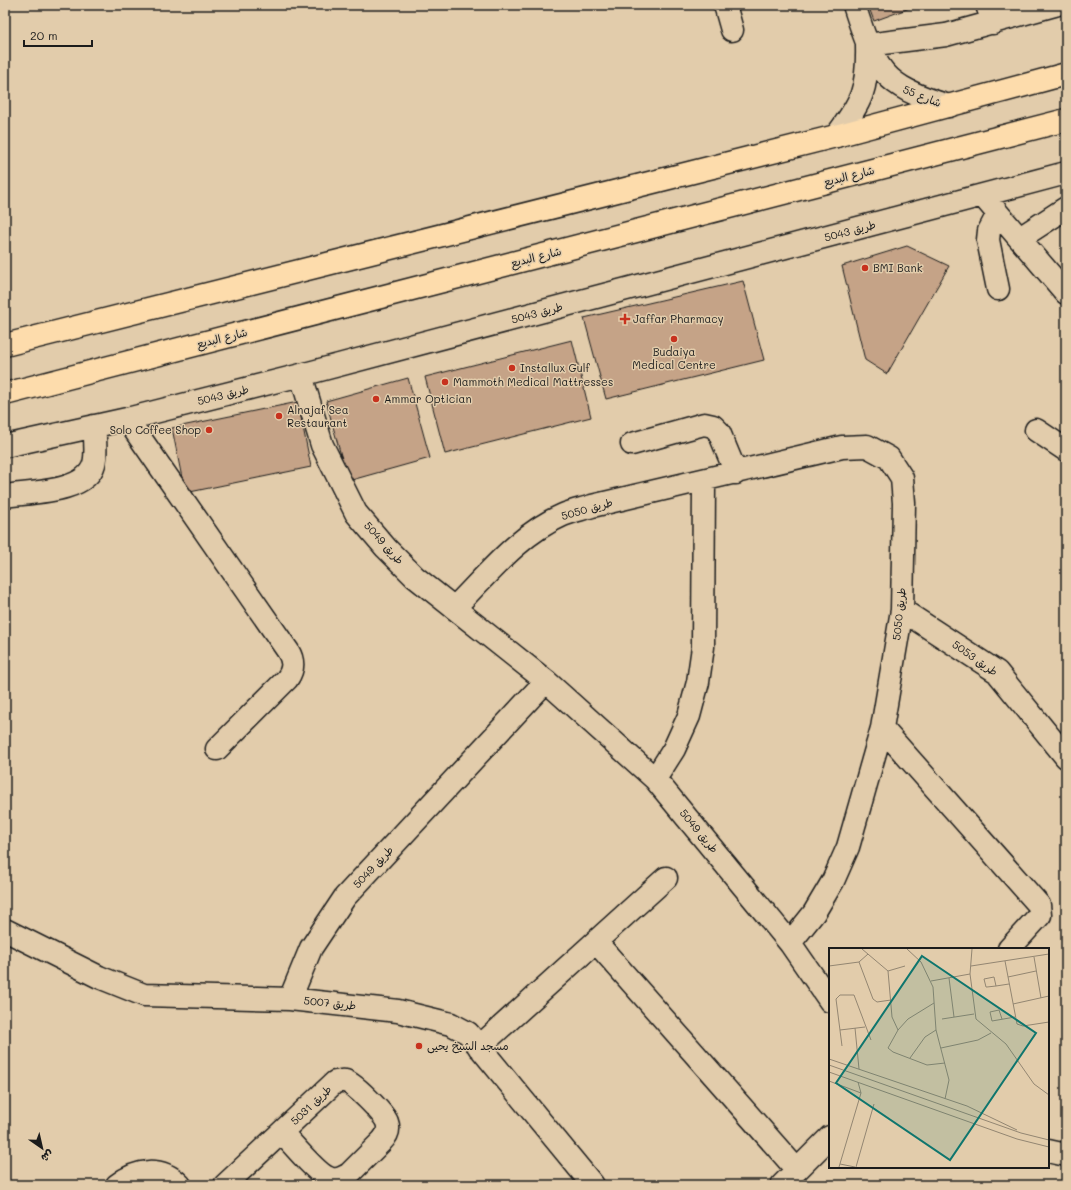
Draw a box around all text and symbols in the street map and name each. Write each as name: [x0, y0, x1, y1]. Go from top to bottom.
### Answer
scale bar: [24, 22, 92, 48]
text: 20 m: [30, 27, 58, 43]
street label: شارع 55: [900, 81, 944, 112]
street label: شارع البديع: [822, 162, 876, 191]
street label: طريق 5043: [822, 216, 877, 245]
street label: شارع البديع: [509, 243, 563, 272]
place label: BMI Bank: [873, 260, 923, 275]
marker: BMI Bank: [860, 263, 870, 273]
street label: طريق 5043: [509, 298, 564, 327]
place label: Jaffar Pharmacy: [633, 311, 724, 326]
marker: Jaffar Pharmacy: [620, 314, 630, 324]
street label: شارع البديع: [195, 324, 249, 353]
marker: Budaiya Medical Centre: [669, 334, 679, 344]
place label: Budaiya Medical Centre: [632, 344, 716, 372]
place label: Installux Gulf: [520, 360, 591, 375]
marker: Installux Gulf: [507, 363, 517, 373]
place label: Mammoth Medical Mattresses: [453, 374, 613, 389]
marker: Mammoth Medical Mattresses: [440, 377, 450, 387]
street label: طريق 5043: [195, 381, 250, 408]
place label: Ammar Optician: [384, 391, 472, 406]
marker: Ammar Optician: [371, 394, 381, 404]
place label: Alnajaf Sea Restaurant: [287, 402, 349, 430]
marker: Alnajaf Sea Restaurant: [274, 411, 284, 421]
place label: Solo Coffee Shop: [110, 422, 201, 437]
marker: Solo Coffee Shop: [204, 425, 214, 435]
street label: طريق 5050: [559, 494, 614, 523]
street label: طريق 5049: [361, 518, 408, 567]
street label: طريق 5050: [888, 587, 909, 641]
street label: طريق 5053: [949, 636, 1001, 679]
street label: طريق 5049: [677, 806, 722, 856]
street label: طريق 5049: [349, 842, 396, 891]
inset map: [829, 948, 1049, 1168]
street label: طريق 5007: [303, 992, 357, 1013]
place label: مسجد الشيخ يحيى: [427, 1038, 509, 1054]
marker: مسجد الشيخ يحيى: [414, 1041, 424, 1051]
street label: طريق 5031: [287, 1081, 334, 1128]
north arrow: [22, 1128, 62, 1168]
text: ش: [39, 1147, 57, 1166]

